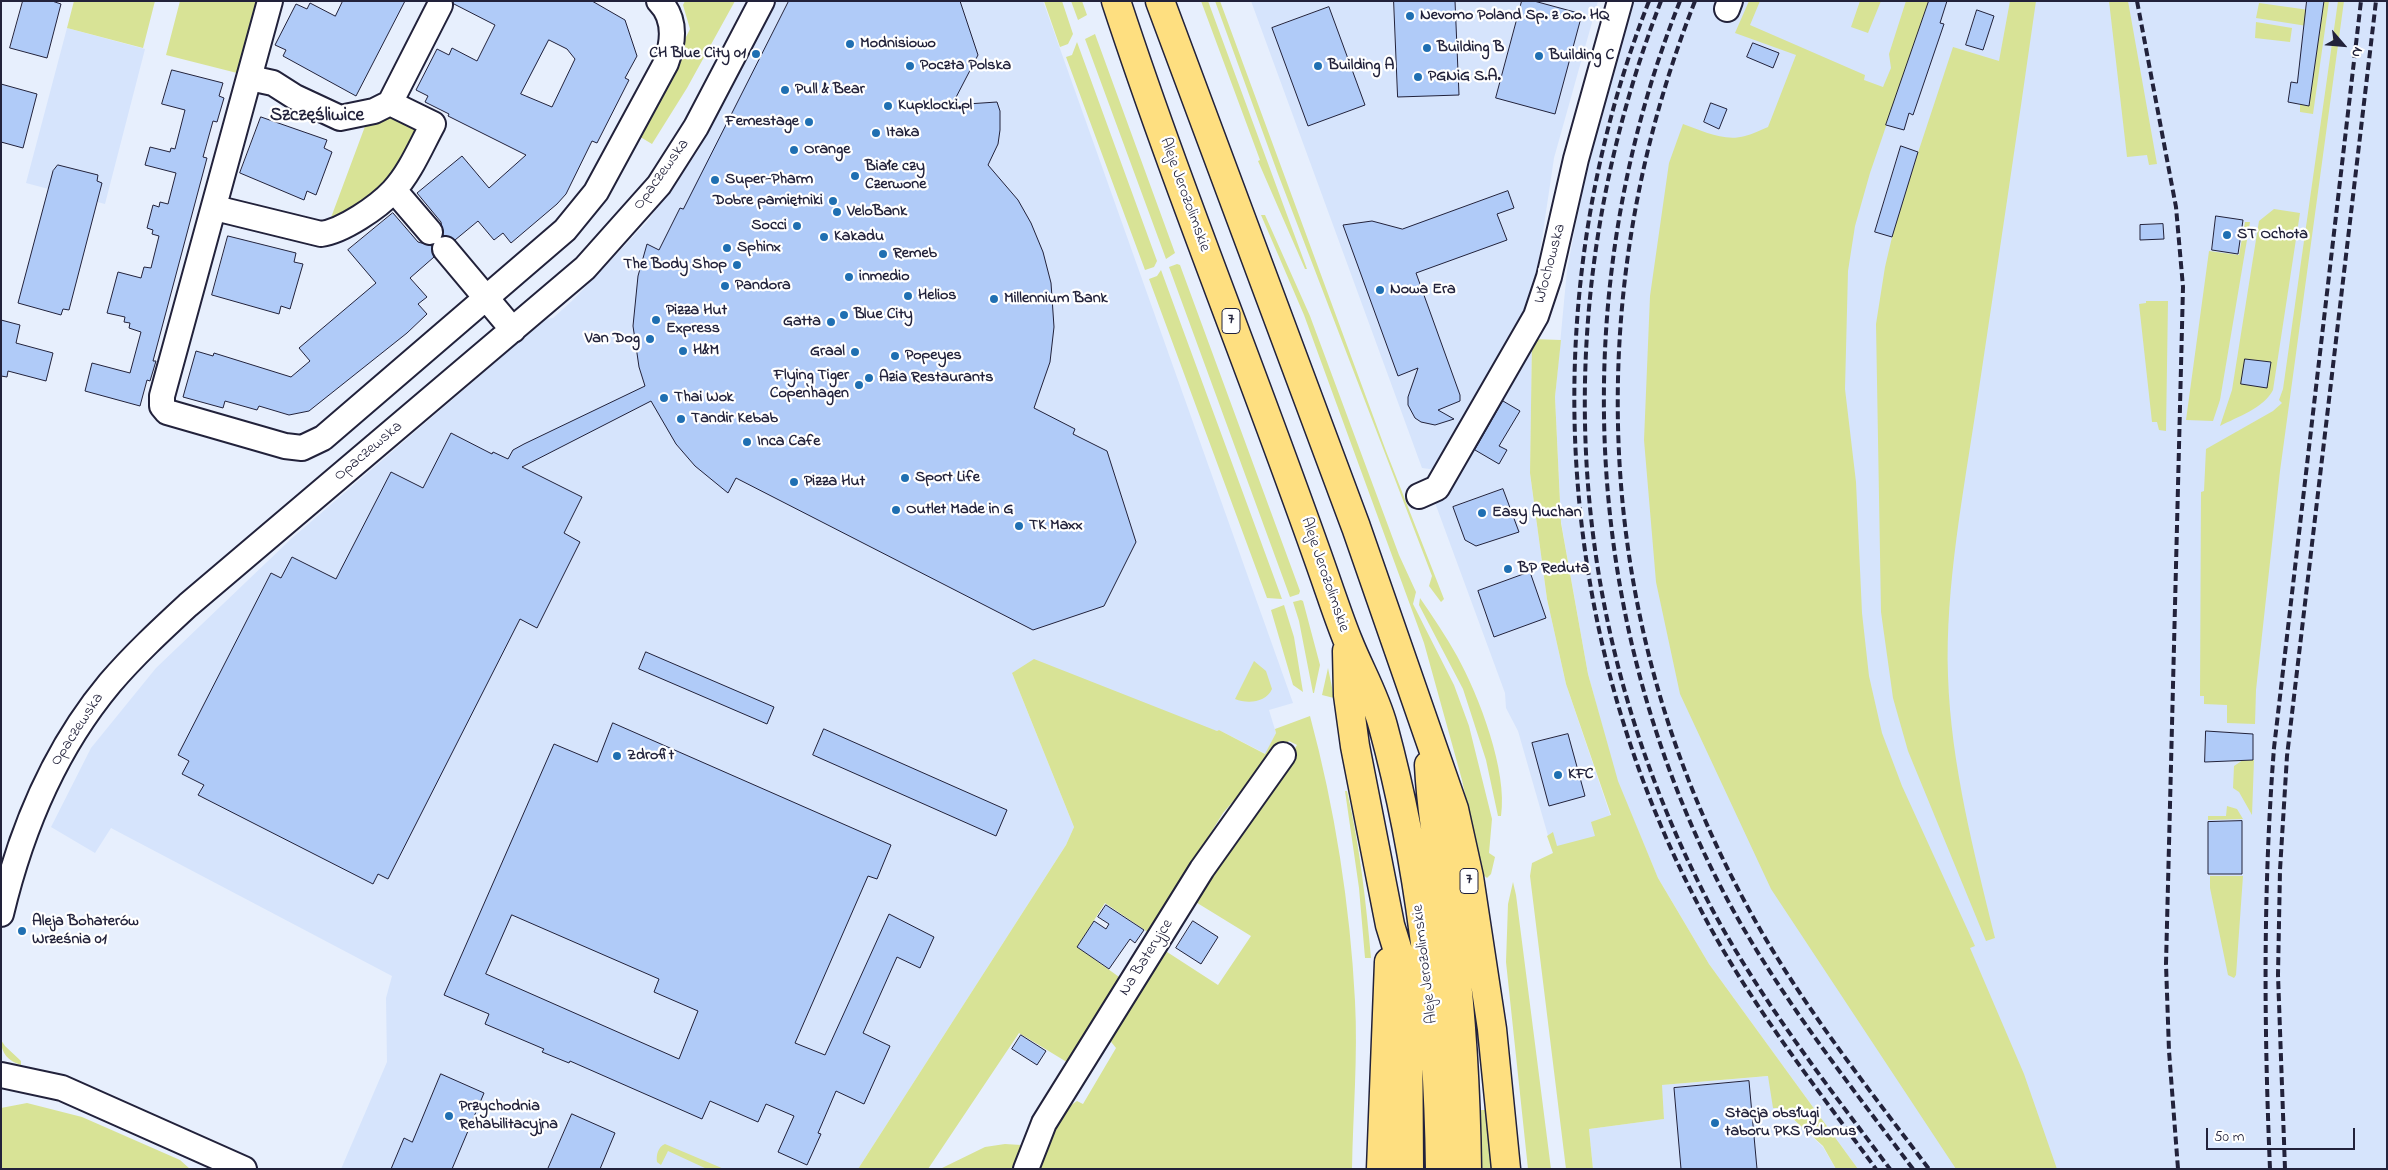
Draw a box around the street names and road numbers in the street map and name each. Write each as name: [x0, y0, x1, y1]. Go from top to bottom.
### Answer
street label: Aleje Jerozolimskie: [1154, 135, 1214, 255]
street label: Opaczewska: [630, 136, 694, 214]
street label: Włochowska: [1531, 222, 1571, 306]
road number: 7: [1222, 308, 1240, 334]
street label: Opaczewska: [331, 418, 407, 486]
street label: Aleje Jerozolimskie: [1295, 515, 1353, 635]
street label: Opaczewska: [47, 690, 109, 770]
road number: 7: [1460, 868, 1478, 894]
street label: Aleje Jerozolimskie: [1409, 903, 1443, 1025]
street label: Na Bateryjce: [1116, 916, 1178, 1000]

